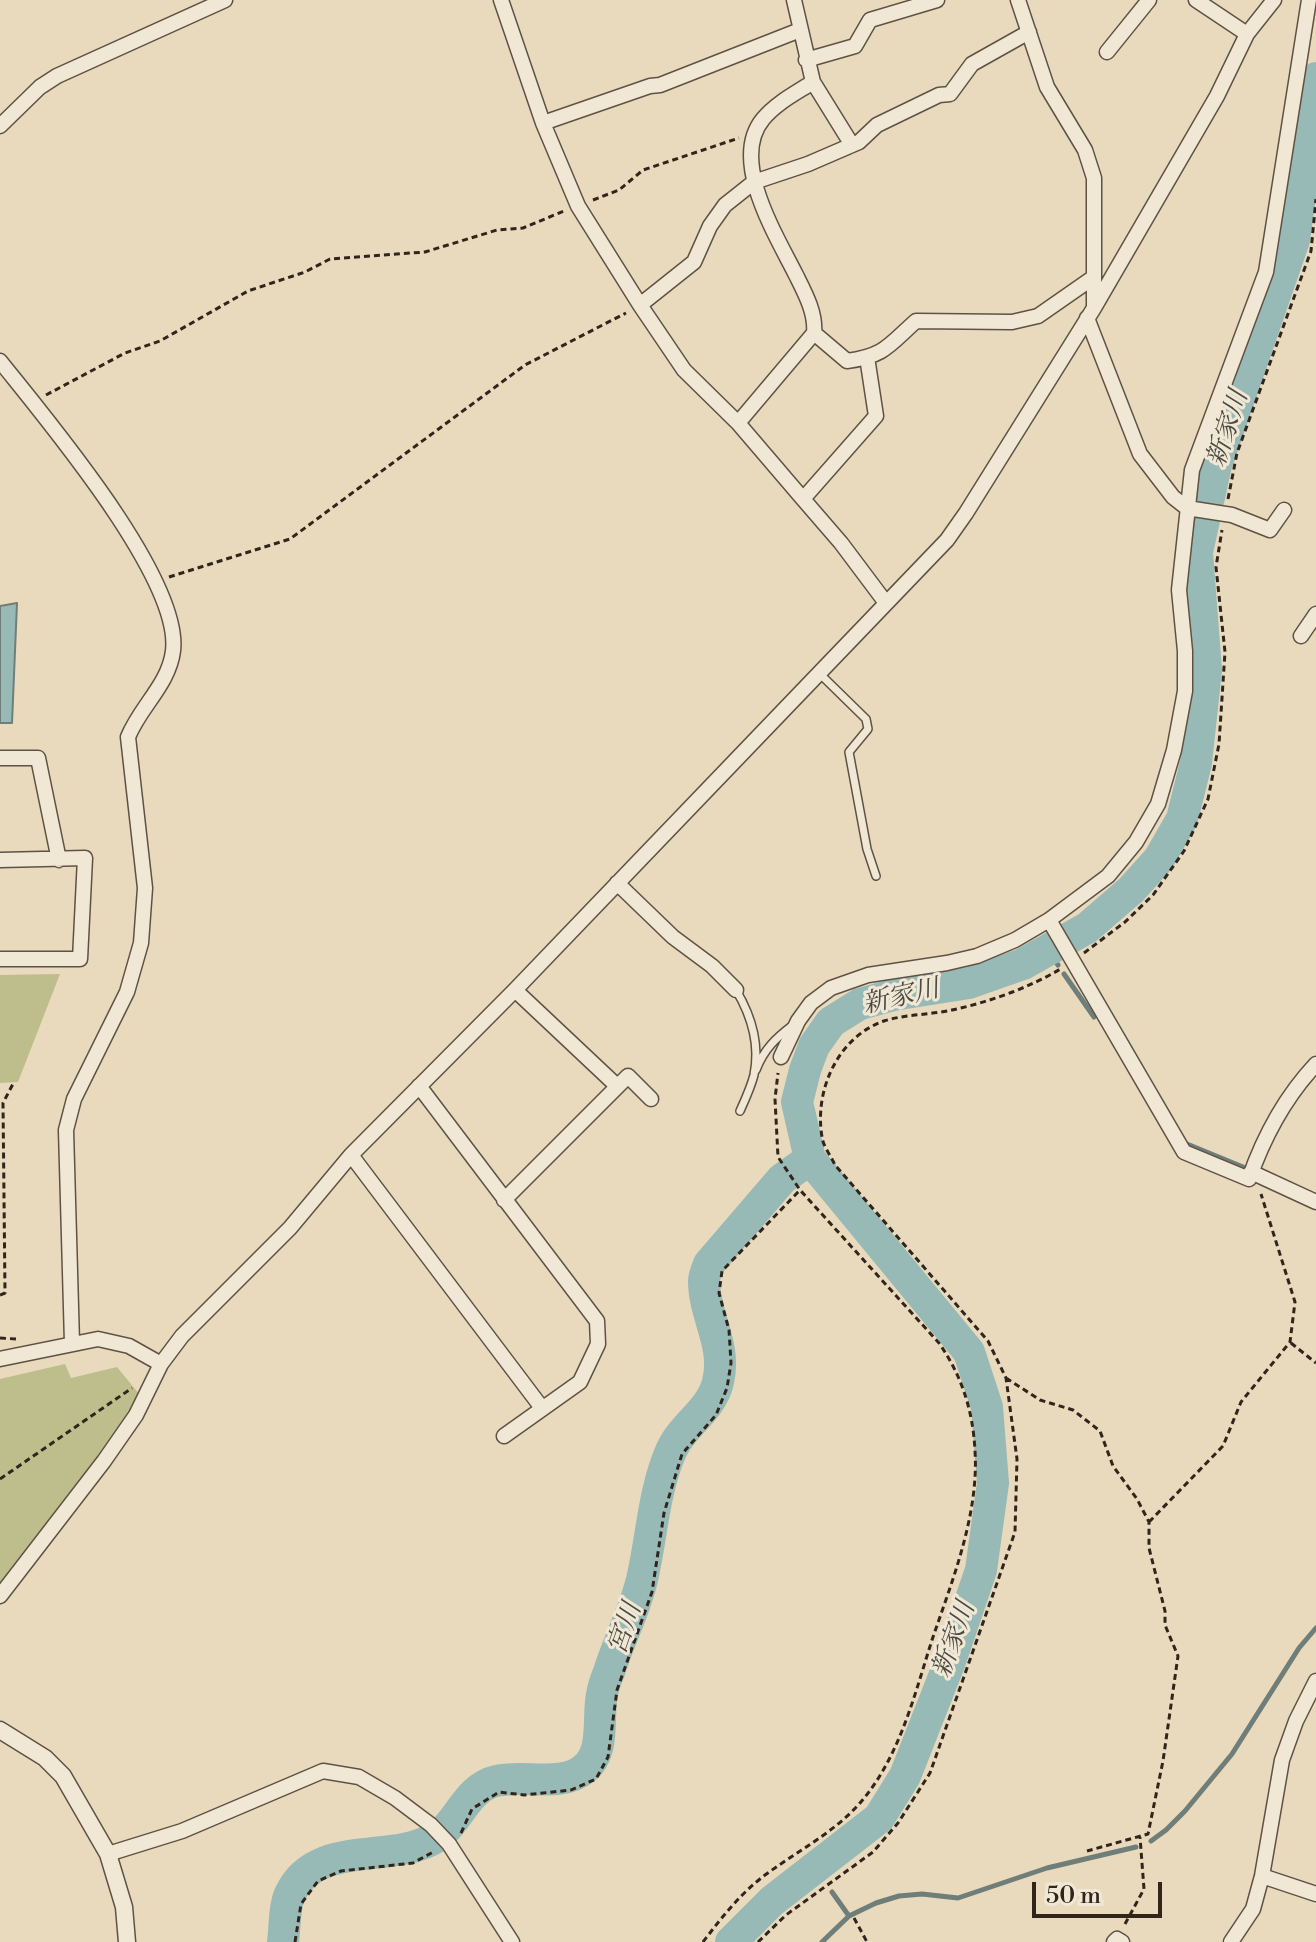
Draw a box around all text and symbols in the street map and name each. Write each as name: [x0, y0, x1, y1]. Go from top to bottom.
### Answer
water label: 新家川: [1202, 387, 1256, 471]
water label: 新家川: [859, 974, 943, 1022]
water label: 新家川: [927, 1598, 983, 1682]
water label: 宮川: [603, 1599, 649, 1659]
scale bar: [1036, 1866, 1166, 1916]
text: 50 m: [1046, 1881, 1101, 1911]

